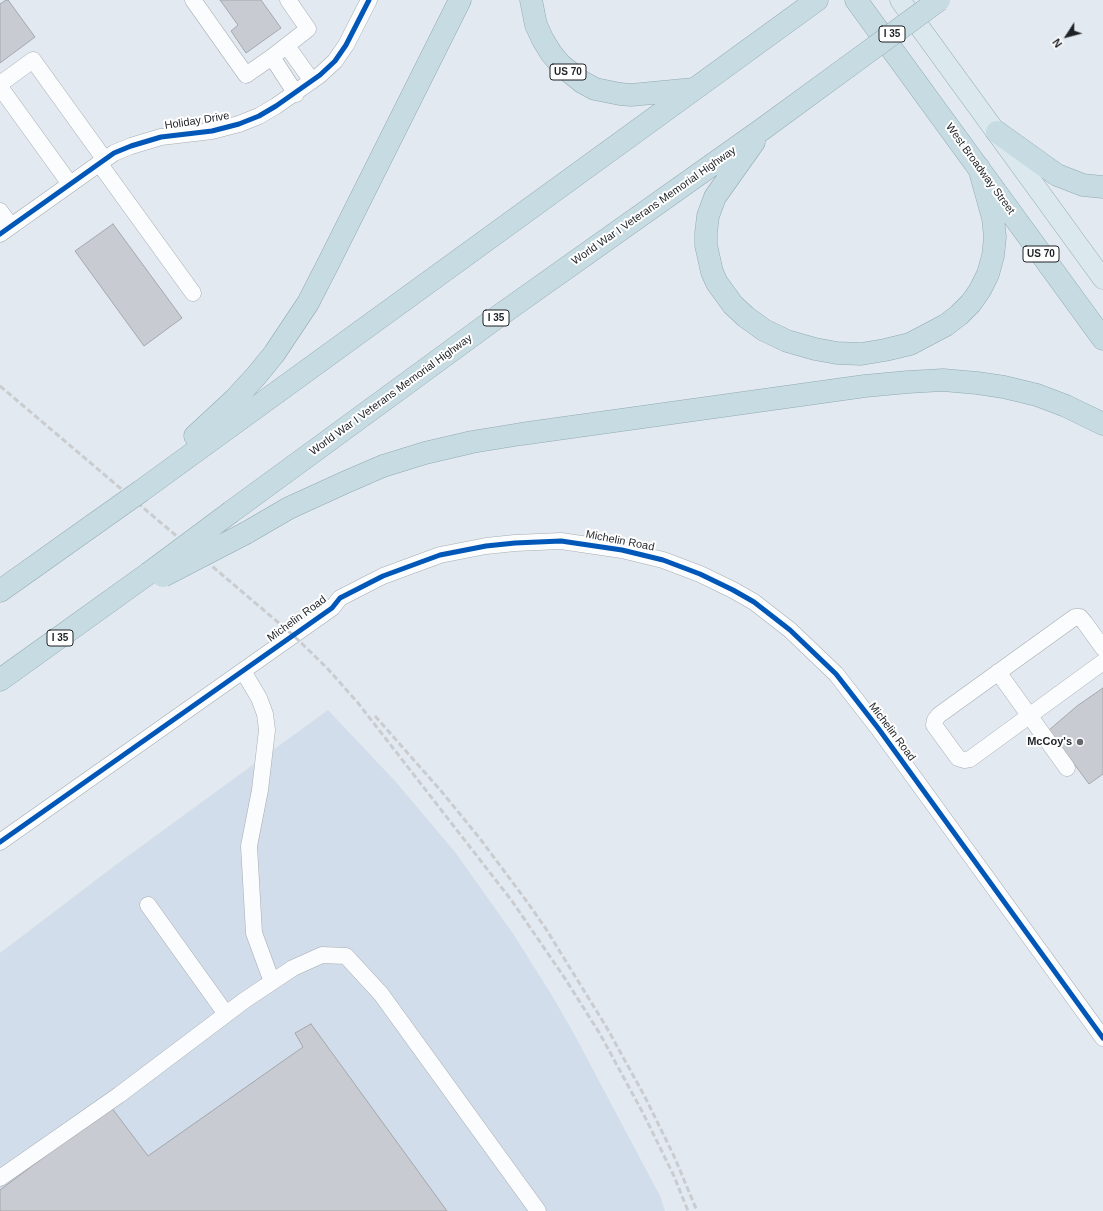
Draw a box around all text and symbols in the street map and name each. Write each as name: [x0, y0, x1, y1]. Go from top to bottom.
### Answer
north arrow: [1047, 16, 1087, 56]
road number: I 35: [879, 26, 905, 42]
text: N: [1050, 36, 1064, 50]
road number: US 70: [550, 64, 586, 80]
street label: Holiday Drive: [164, 109, 230, 133]
street label: West Broadway Street: [943, 121, 1017, 217]
street label: World War I Veterans Memorial Highway: [569, 144, 739, 268]
road number: US 70: [1023, 246, 1059, 262]
road number: I 35: [483, 310, 509, 326]
street label: World War I Veterans Memorial Highway: [307, 332, 475, 458]
street label: Michelin Road: [585, 528, 655, 554]
street label: Michelin Road: [265, 593, 329, 645]
road number: I 35: [47, 630, 73, 646]
street label: Michelin Road: [866, 700, 918, 764]
place label: McCoy's: [1027, 735, 1072, 749]
marker: McCoy's: [1075, 737, 1085, 747]

